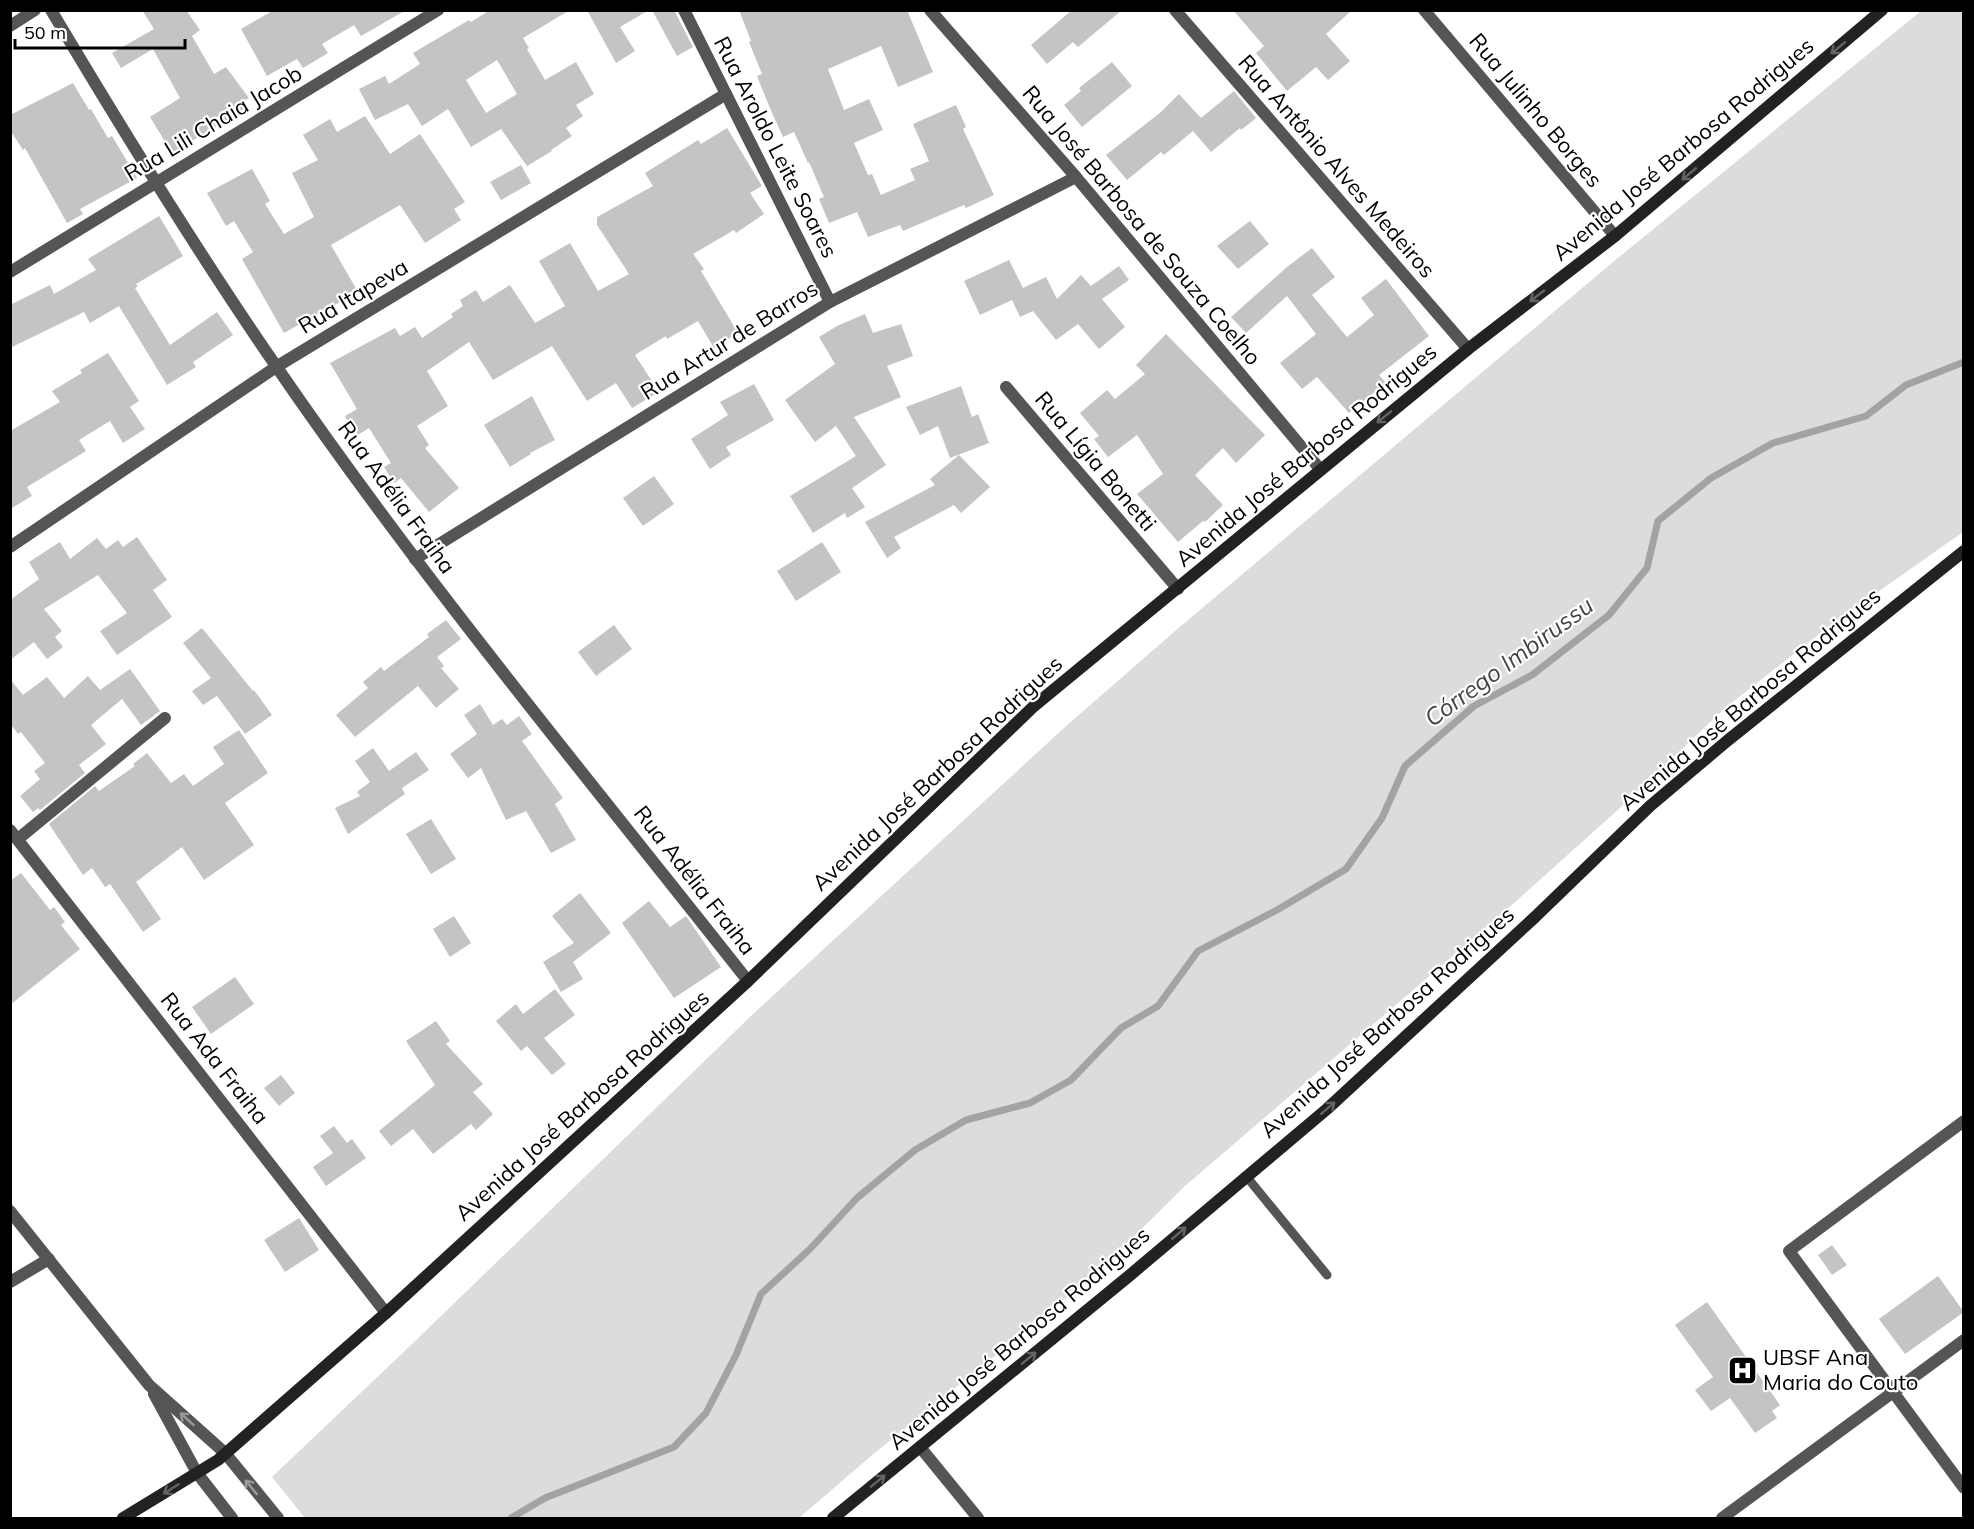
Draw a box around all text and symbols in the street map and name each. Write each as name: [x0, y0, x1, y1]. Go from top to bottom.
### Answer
scale bar: [15, 12, 184, 50]
text: 50 m: [24, 21, 66, 44]
street label: Rua Julinho Borges: [1463, 27, 1609, 193]
street label: Avenida José Barbosa Rodrigues: [1547, 31, 1819, 267]
street label: Rua Aroldo Leite Soares: [708, 32, 844, 262]
one-way arrow: [1831, 41, 1846, 55]
street label: Rua Antônio Alves Medeiros: [1232, 49, 1442, 283]
street label: Rua Lili Chaia Jacob: [119, 59, 307, 187]
street label: Rua José Barbosa de Souza Coelho: [1017, 79, 1267, 371]
one-way arrow: [1682, 167, 1697, 181]
street label: Rua Itapeva: [293, 252, 413, 340]
street label: Rua Artur de Barros: [635, 274, 823, 406]
one-way arrow: [1529, 290, 1545, 303]
street label: Avenida José Barbosa Rodrigues: [1170, 337, 1442, 573]
street label: Rua Lígia Bonetti: [1029, 385, 1163, 537]
one-way arrow: [1376, 411, 1392, 424]
street label: Rua Adélia Fraiha: [332, 415, 462, 579]
street label: Avenida José Barbosa Rodrigues: [1614, 581, 1886, 817]
water label: Córrego Imbirussu: [1418, 590, 1599, 733]
street label: Avenida José Barbosa Rodrigues: [806, 649, 1068, 897]
street label: Rua Adélia Fraiha: [628, 800, 762, 960]
street label: Avenida José Barbosa Rodrigues: [1254, 900, 1520, 1144]
street label: Avenida José Barbosa Rodrigues: [449, 983, 715, 1227]
street label: Rua Ada Fraiha: [155, 986, 275, 1130]
one-way arrow: [1320, 1101, 1335, 1115]
street label: Avenida José Barbosa Rodrigues: [883, 1220, 1155, 1456]
one-way arrow: [1171, 1226, 1186, 1240]
place label: UBSF Ana Maria do Couto: [1763, 1343, 1918, 1396]
one-way arrow: [1021, 1351, 1037, 1364]
hospital icon: UBSF Ana Maria do Couto: [1726, 1354, 1758, 1386]
one-way arrow: [180, 1412, 195, 1426]
one-way arrow: [870, 1475, 886, 1488]
one-way arrow: [244, 1479, 257, 1495]
one-way arrow: [162, 1483, 179, 1496]

